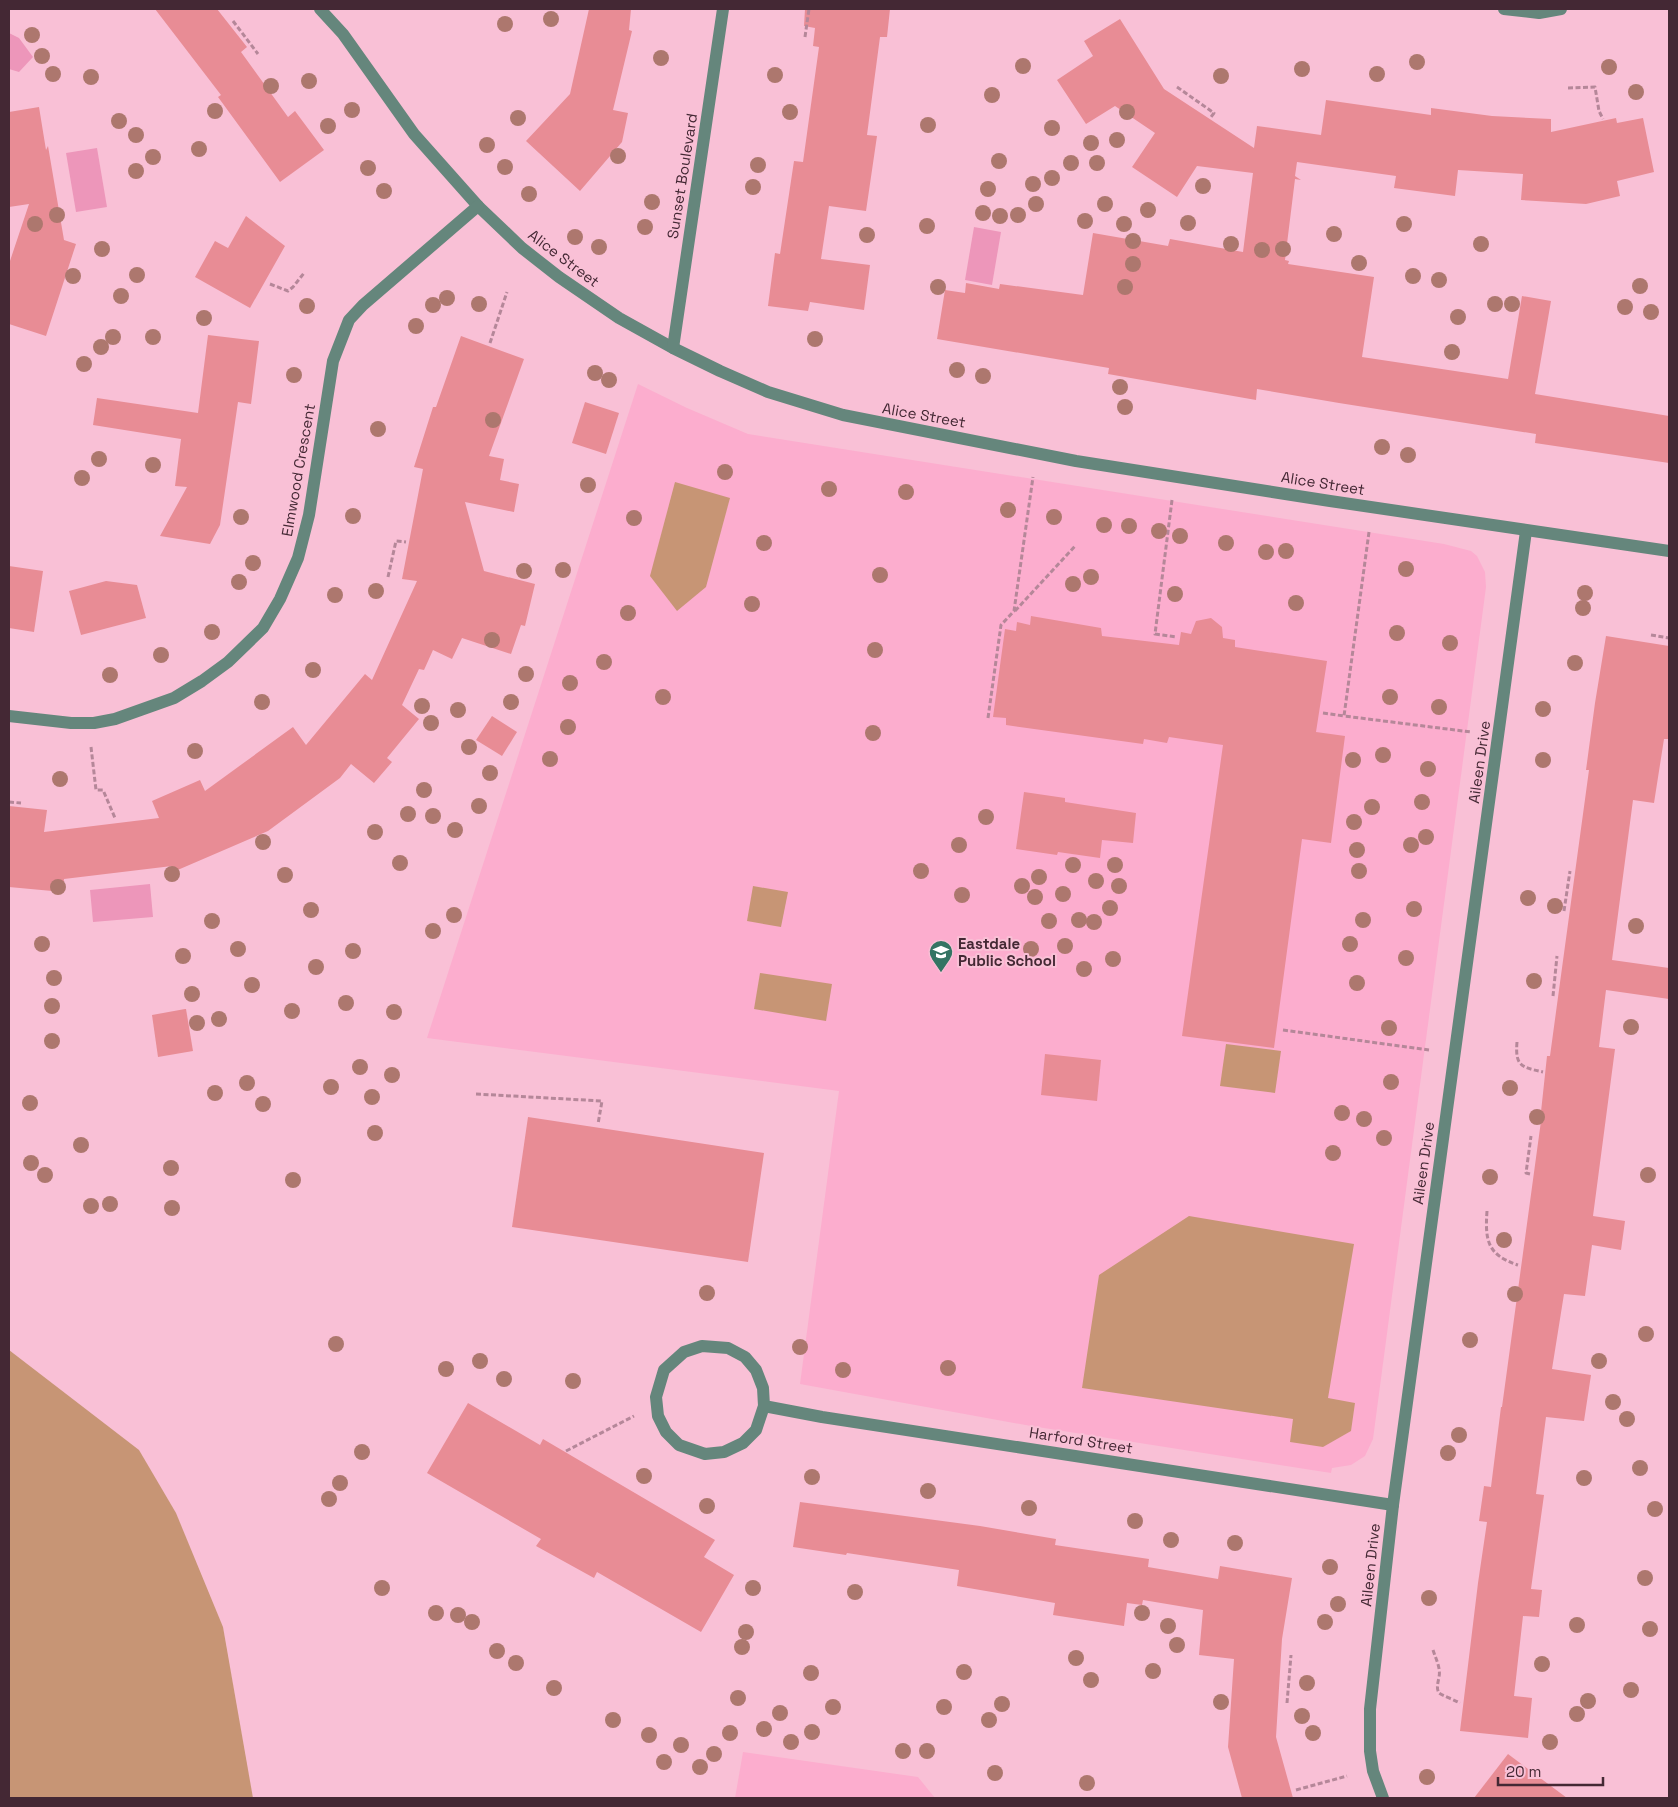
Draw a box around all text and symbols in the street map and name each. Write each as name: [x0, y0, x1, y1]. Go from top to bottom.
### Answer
street label: Sunset Boulevard: [663, 112, 701, 240]
street label: Alice Street: [525, 225, 603, 291]
street label: Alice Street: [881, 398, 967, 432]
street label: Elmwood Crescent: [277, 402, 319, 538]
street label: Alice Street: [1280, 467, 1366, 499]
street label: Aileen Drive: [1464, 719, 1494, 805]
place label: Eastdale Public School: [958, 934, 1056, 970]
school or university icon: Eastdale Public School: [928, 939, 954, 973]
street label: Aileen Drive: [1408, 1120, 1438, 1206]
street label: Harford Street: [1028, 1422, 1134, 1458]
street label: Aileen Drive: [1356, 1522, 1384, 1608]
scale bar: [1498, 1754, 1603, 1786]
text: 20 m: [1506, 1762, 1541, 1781]

